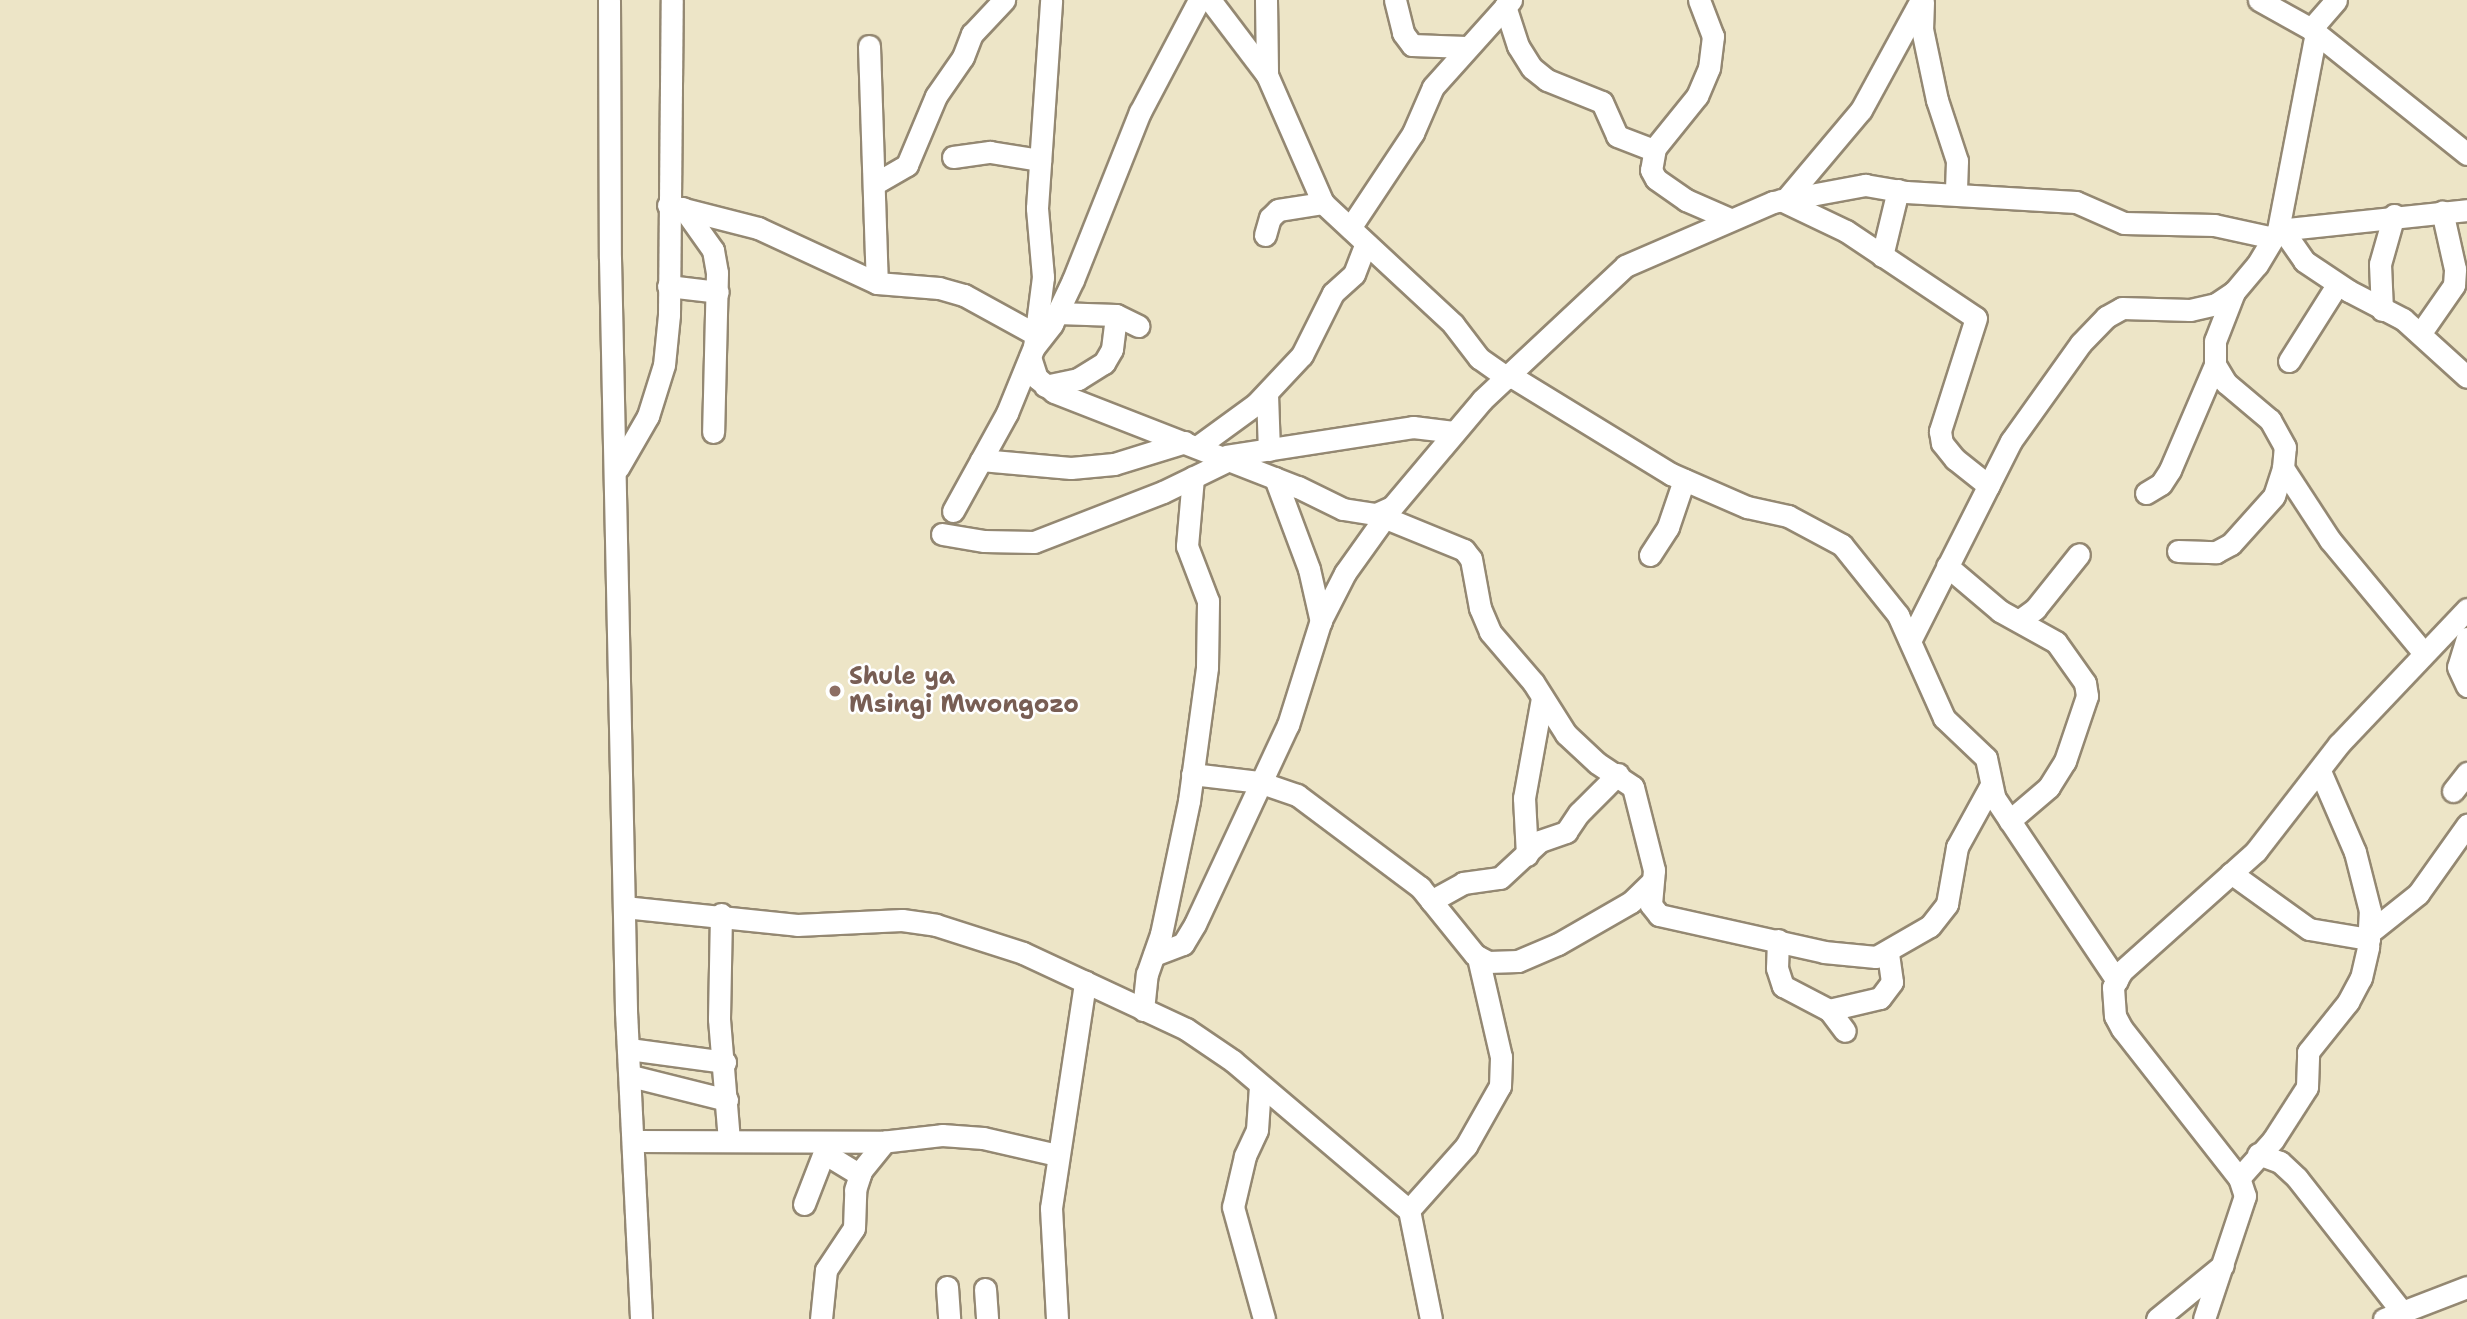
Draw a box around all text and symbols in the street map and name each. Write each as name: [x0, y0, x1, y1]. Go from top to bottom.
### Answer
place label: Shule ya Msingi Mwongozo: [849, 663, 1079, 719]
marker: Shule ya Msingi Mwongozo: [827, 683, 843, 699]

